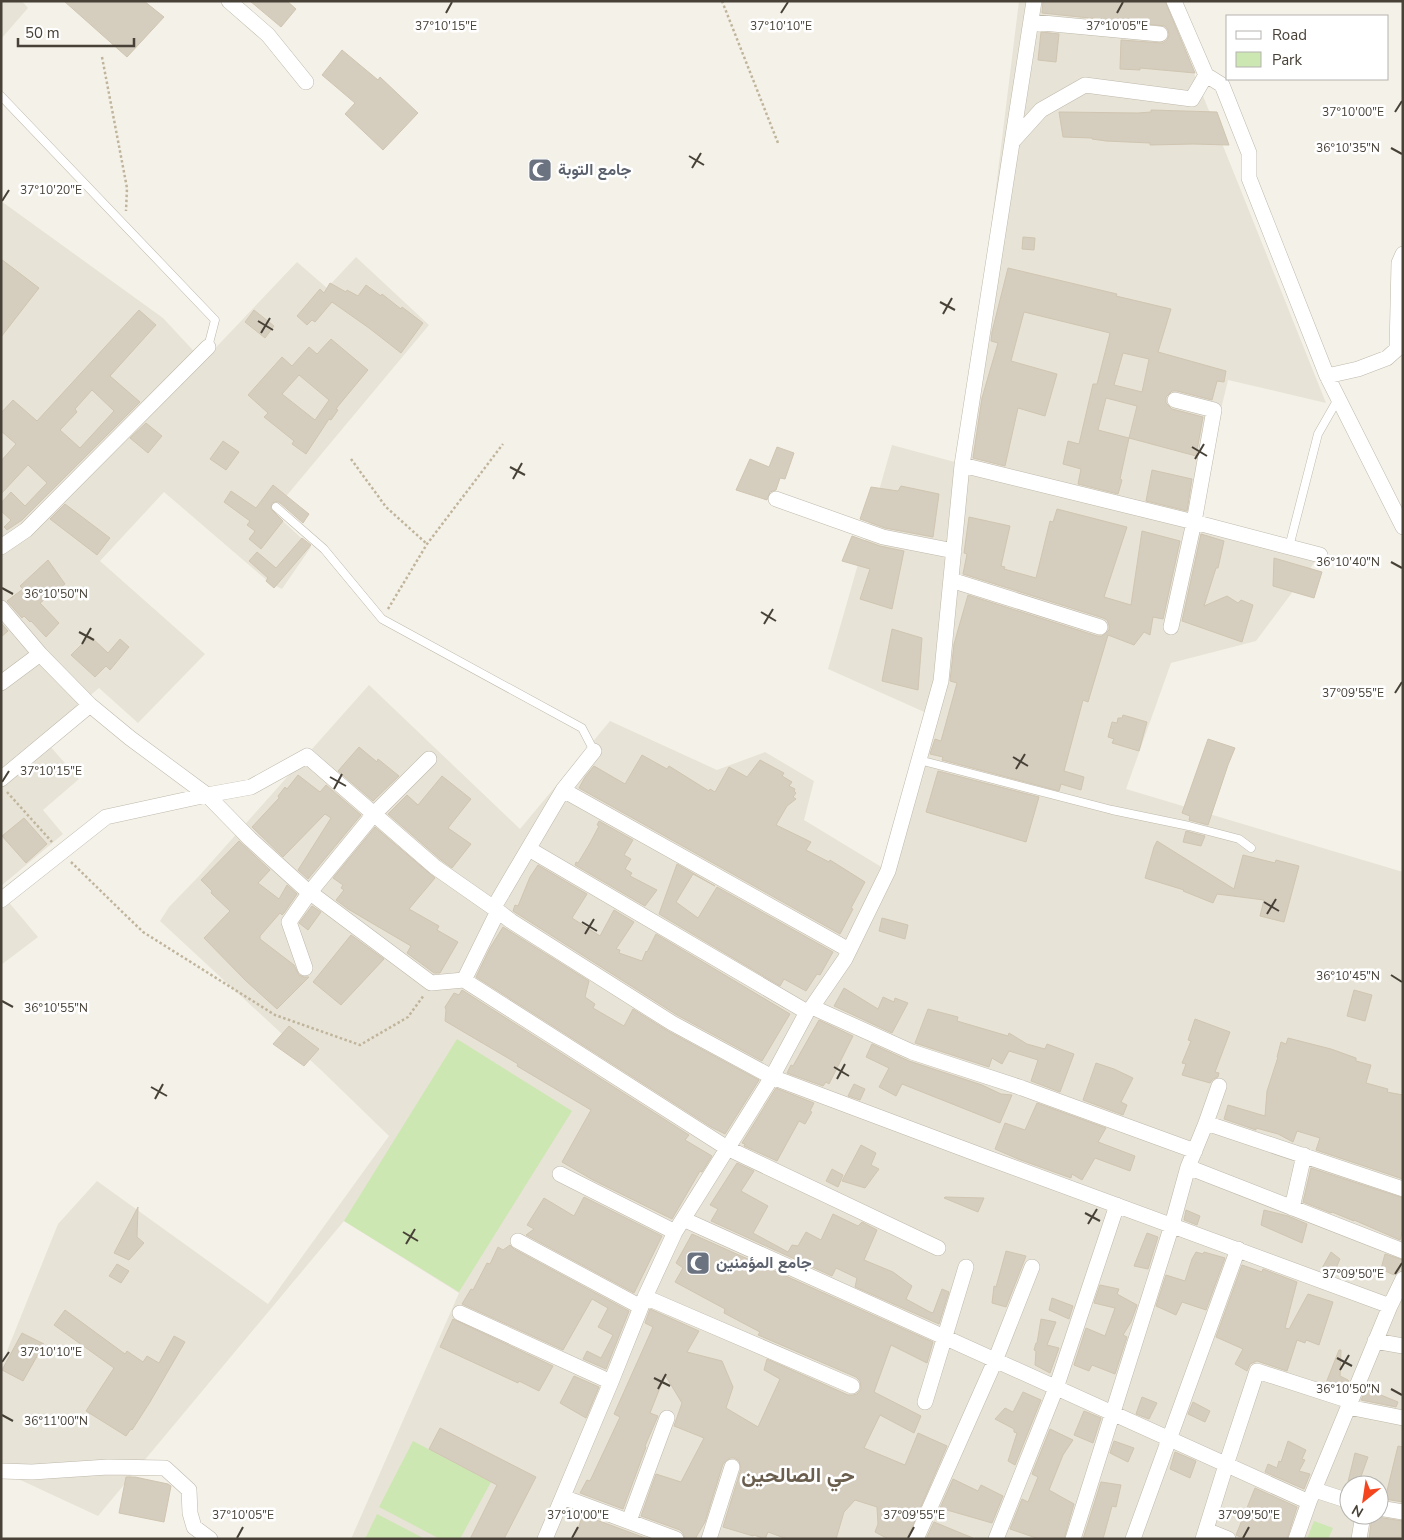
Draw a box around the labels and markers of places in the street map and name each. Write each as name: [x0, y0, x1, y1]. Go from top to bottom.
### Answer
mosque icon: جامع التوبة: [527, 157, 553, 183]
place label: جامع التوبة: [558, 159, 631, 181]
mosque icon: جامع المؤمنين: [685, 1250, 711, 1276]
place label: جامع المؤمنين: [716, 1252, 812, 1274]

